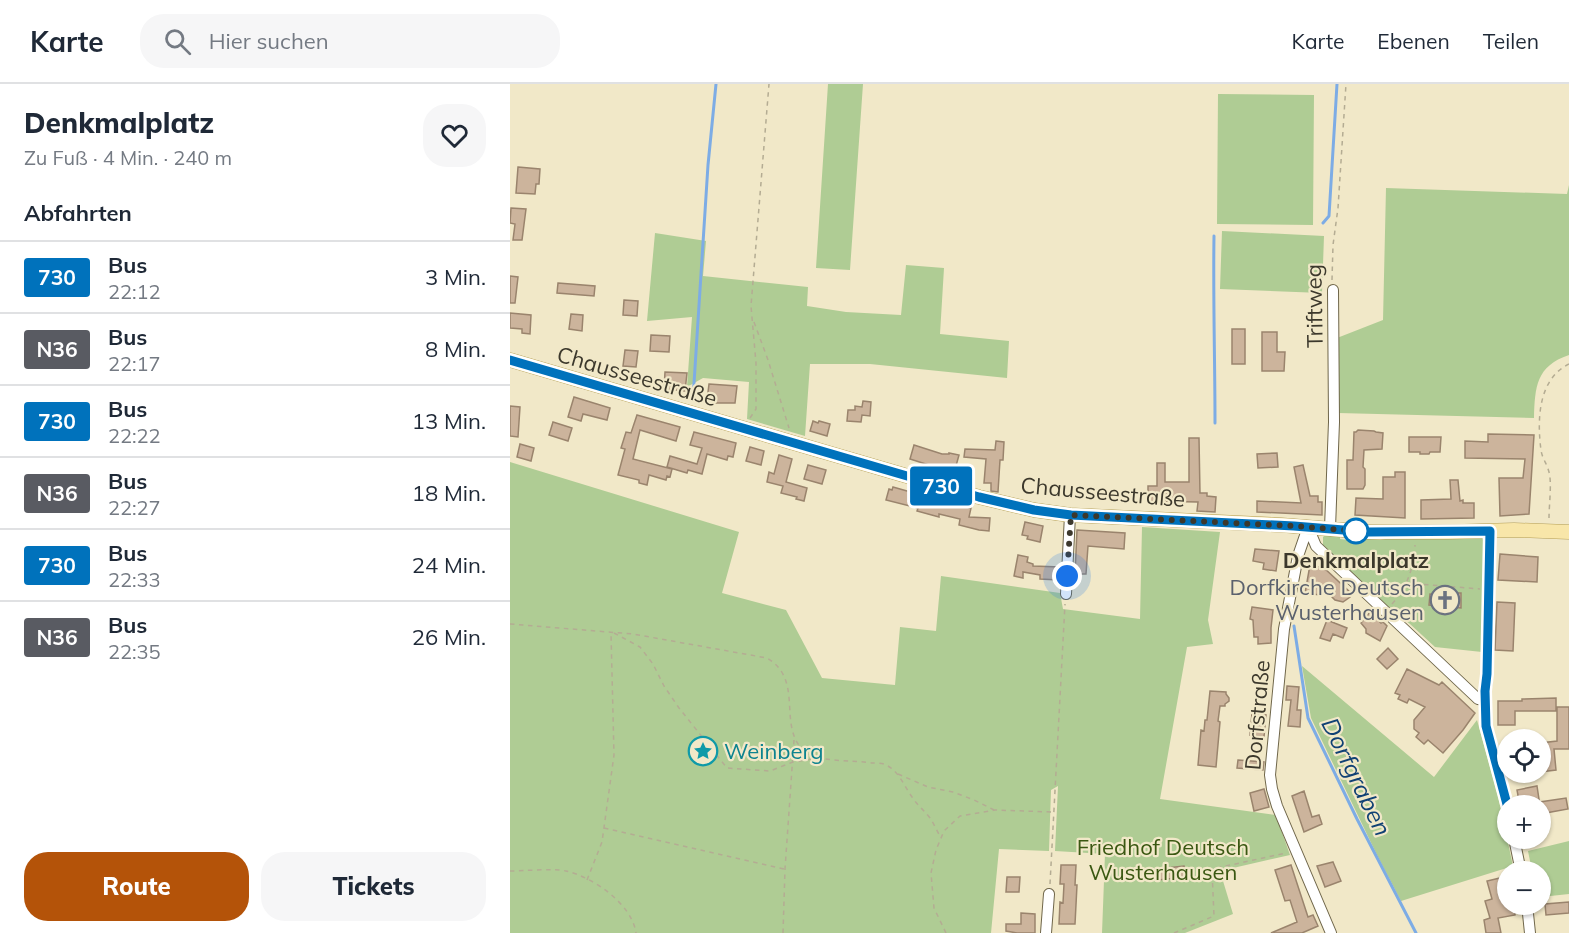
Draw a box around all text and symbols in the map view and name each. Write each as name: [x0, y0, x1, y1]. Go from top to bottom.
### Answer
search box: [140, 14, 560, 68]
text: Karte: [30, 24, 104, 59]
icon: search: [161, 25, 194, 58]
text: Hier suchen: [209, 27, 329, 55]
text: Karte: [1292, 28, 1344, 54]
text: Ebenen: [1377, 28, 1450, 54]
text: Teilen: [1483, 28, 1539, 54]
button: heart: [423, 104, 486, 167]
text: Denkmalplatz: [24, 105, 214, 140]
text: Zu Fuß · 4 Min. · 240 m: [24, 145, 232, 170]
text: Abfahrten: [24, 199, 132, 227]
text: Bus: [108, 251, 147, 279]
text: 3 Min.: [425, 263, 486, 291]
text: 730: [38, 264, 76, 290]
street label: Triftweg: [1299, 264, 1329, 348]
text: 22:12: [108, 279, 161, 304]
text: Bus: [108, 323, 147, 351]
text: 8 Min.: [425, 335, 486, 363]
text: N36: [36, 336, 78, 362]
street label: Chausseestraße: [554, 340, 720, 412]
text: 22:17: [108, 351, 161, 376]
text: Bus: [108, 395, 147, 423]
text: 13 Min.: [412, 407, 486, 435]
text: 730: [38, 408, 76, 434]
text: 22:22: [108, 423, 161, 448]
line badge: 730: [906, 466, 976, 506]
text: Bus: [108, 467, 147, 495]
street label: Chausseestraße: [1020, 471, 1186, 513]
text: 730: [922, 473, 960, 499]
text: 18 Min.: [412, 479, 486, 507]
text: N36: [36, 480, 78, 506]
text: 22:27: [108, 495, 161, 520]
marker: Denkmalplatz: [1343, 518, 1369, 544]
text: Bus: [108, 539, 147, 567]
place label: Denkmalplatz: [1283, 546, 1429, 574]
text: 24 Min.: [412, 551, 486, 579]
text: 730: [38, 552, 76, 578]
your location: [1052, 561, 1082, 591]
text: 22:33: [108, 567, 161, 592]
place label: Dorfkirche Deutsch Wusterhausen: [1230, 573, 1424, 626]
church icon: Dorfkirche Deutsch Wusterhausen: [1429, 584, 1461, 616]
text: Bus: [108, 611, 147, 639]
text: 26 Min.: [412, 623, 486, 651]
text: N36: [36, 624, 78, 650]
text: 22:35: [108, 639, 161, 664]
street label: Dorfstraße: [1238, 659, 1276, 771]
water label: Dorfgraben: [1315, 713, 1398, 841]
map controls: [1497, 729, 1551, 915]
button: locate: [1497, 729, 1551, 783]
place icon: Weinberg: [687, 735, 719, 767]
place label: Weinberg: [724, 737, 824, 765]
button: +: [1497, 795, 1551, 849]
park label: Friedhof Deutsch Wusterhausen: [1077, 833, 1249, 886]
button: Route: [24, 852, 249, 921]
button: Tickets: [261, 852, 486, 921]
button: −: [1497, 861, 1551, 915]

